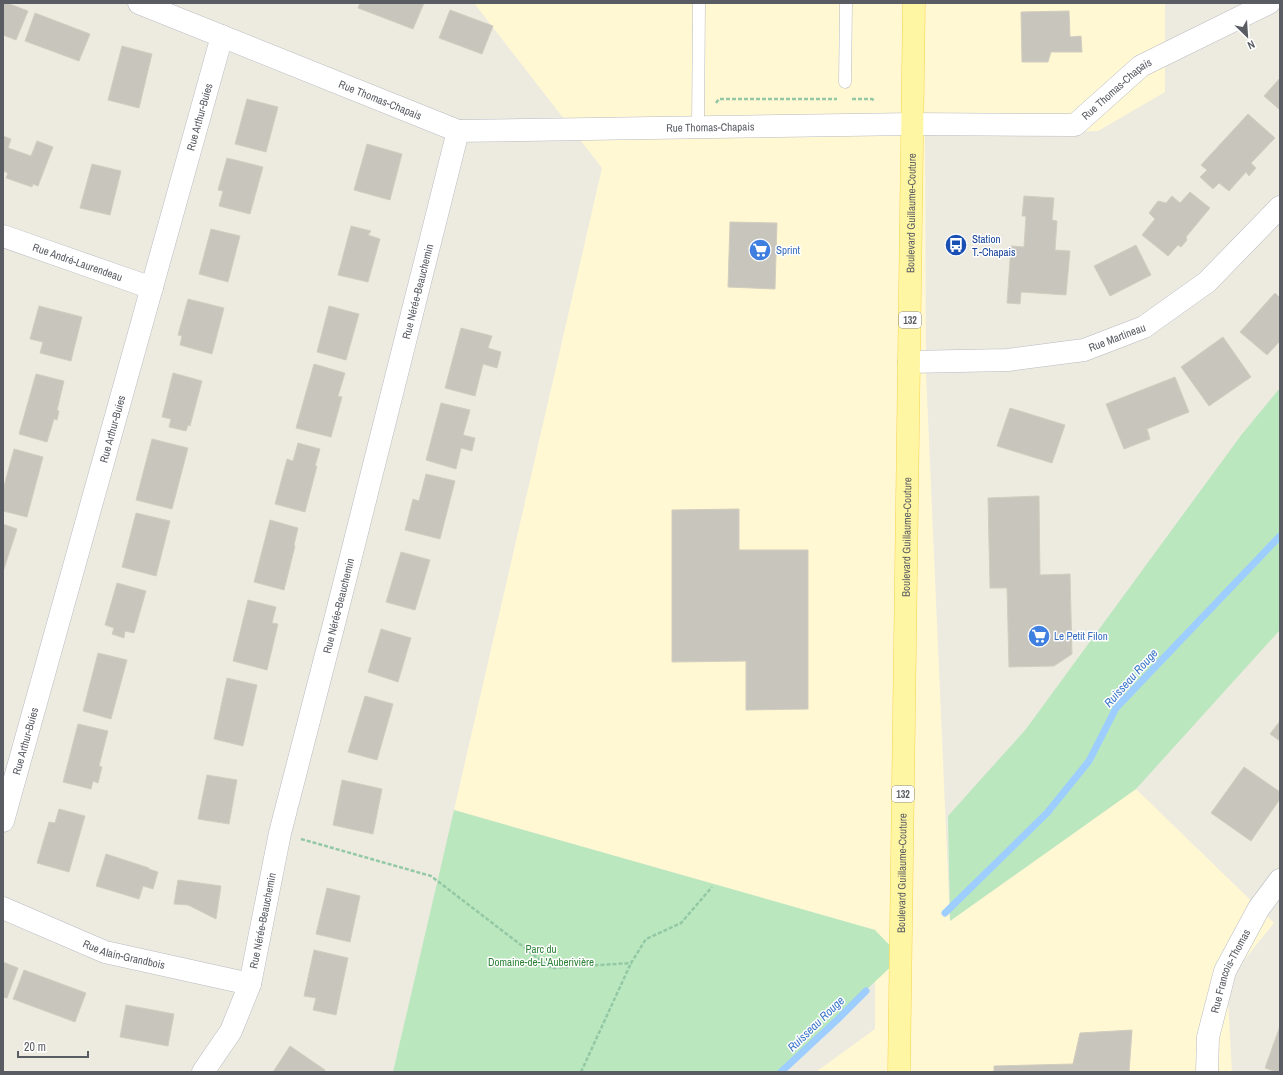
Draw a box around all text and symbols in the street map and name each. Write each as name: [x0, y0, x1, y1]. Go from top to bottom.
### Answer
north arrow: [1227, 16, 1267, 56]
text: N: [1245, 37, 1257, 53]
street label: Rue Thomas-Chapais: [1079, 55, 1154, 123]
street label: Rue Thomas-Chapais: [337, 77, 424, 123]
street label: Rue Arthur-Buies: [183, 81, 216, 152]
street label: Rue Thomas-Chapais: [666, 119, 755, 135]
street label: Boulevard Guillaume-Couture: [903, 153, 919, 273]
bus stop icon: Station T.-Chapais: [943, 232, 969, 258]
place label: Station T.-Chapais: [972, 232, 1016, 259]
supermarket icon: Sprint: [747, 237, 773, 263]
street label: Rue André-Laurendeau: [31, 240, 124, 284]
street label: Rue Nérée-Beauchemin: [399, 243, 436, 340]
place label: Sprint: [776, 243, 801, 257]
road number: 132: [899, 312, 921, 328]
street label: Rue Martineau: [1087, 320, 1147, 355]
street label: Rue Arthur-Buies: [96, 393, 129, 464]
street label: Boulevard Guillaume-Couture: [899, 477, 914, 597]
street label: Rue Nérée-Beauchemin: [320, 557, 357, 655]
supermarket icon: Le Petit Filon: [1026, 623, 1052, 649]
place label: Le Petit Filon: [1054, 629, 1108, 643]
water label: Ruisseau Rouge: [1101, 645, 1162, 711]
street label: Rue Arthur-Buies: [9, 705, 41, 776]
road number: 132: [892, 786, 914, 802]
street label: Boulevard Guillaume-Couture: [894, 813, 910, 933]
street label: Rue Nérée-Beauchemin: [246, 871, 279, 970]
street label: Rue Francois-Thomas: [1207, 926, 1254, 1015]
street label: Rue Alain-Grandbois: [81, 936, 167, 972]
park label: Parc du Domaine-de-L'Auberivière: [488, 942, 594, 969]
water label: Ruisseau Rouge: [784, 992, 848, 1055]
scale bar: [18, 1033, 88, 1059]
text: 20 m: [24, 1039, 46, 1055]

